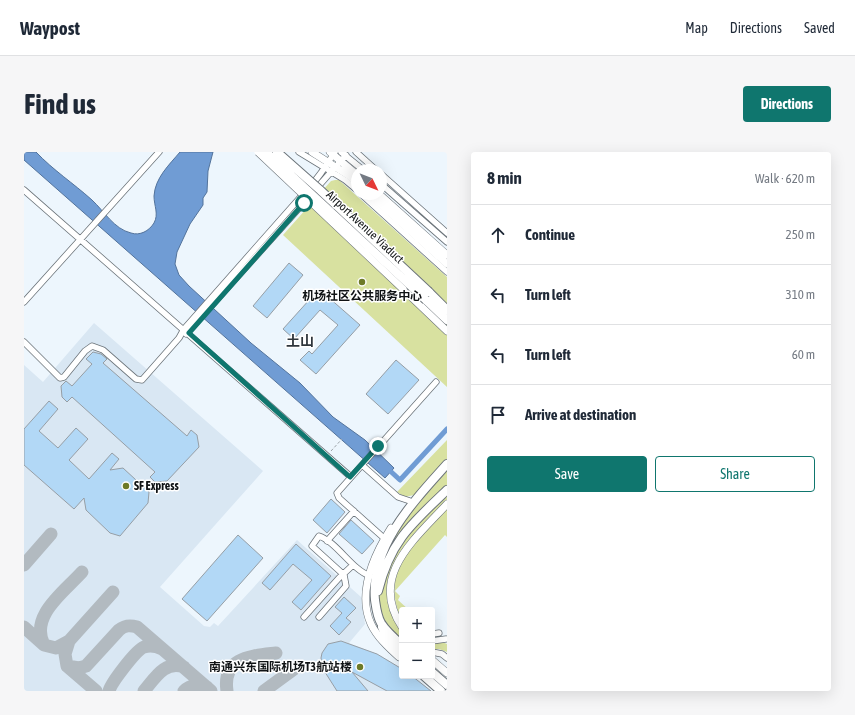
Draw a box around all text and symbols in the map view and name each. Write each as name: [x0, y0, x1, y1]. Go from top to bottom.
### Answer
text: Waypost: [20, 17, 80, 39]
text: Map: [685, 20, 708, 36]
text: Directions: [730, 20, 782, 36]
text: Saved: [804, 20, 835, 36]
button: Directions: [743, 86, 831, 122]
text: Find us: [24, 88, 96, 120]
north arrow: [351, 164, 387, 200]
text: 8 min: [487, 168, 522, 188]
text: Walk · 620 m: [755, 171, 815, 186]
street label: Airport Avenue Viaduct: [323, 188, 407, 267]
route start: [295, 194, 313, 212]
icon: ahead: [487, 224, 509, 246]
text: Continue: [525, 226, 575, 243]
text: 250 m: [786, 227, 815, 242]
marker: 机场社区公共服务中心: [357, 277, 367, 287]
icon: left: [487, 284, 509, 306]
text: Turn left: [525, 286, 571, 303]
text: 310 m: [786, 287, 815, 302]
place label: 机场社区公共服务中心: [302, 289, 422, 303]
district label: 土山: [286, 333, 314, 349]
icon: left: [487, 344, 509, 366]
text: Turn left: [525, 346, 571, 363]
text: 60 m: [792, 347, 815, 362]
icon: arrive: [487, 404, 509, 426]
text: Arrive at destination: [525, 406, 636, 423]
route end: [369, 437, 387, 455]
button: Save: [487, 456, 647, 492]
button: Share: [655, 456, 815, 492]
place label: SF Express: [134, 479, 179, 493]
marker: SF Express: [121, 481, 131, 491]
map controls: [399, 607, 435, 679]
button: +: [399, 607, 435, 643]
button: −: [399, 643, 435, 679]
place label: 南通兴东国际机场T3航站楼: [209, 660, 352, 674]
marker: 南通兴东国际机场T3航站楼: [355, 662, 365, 672]

